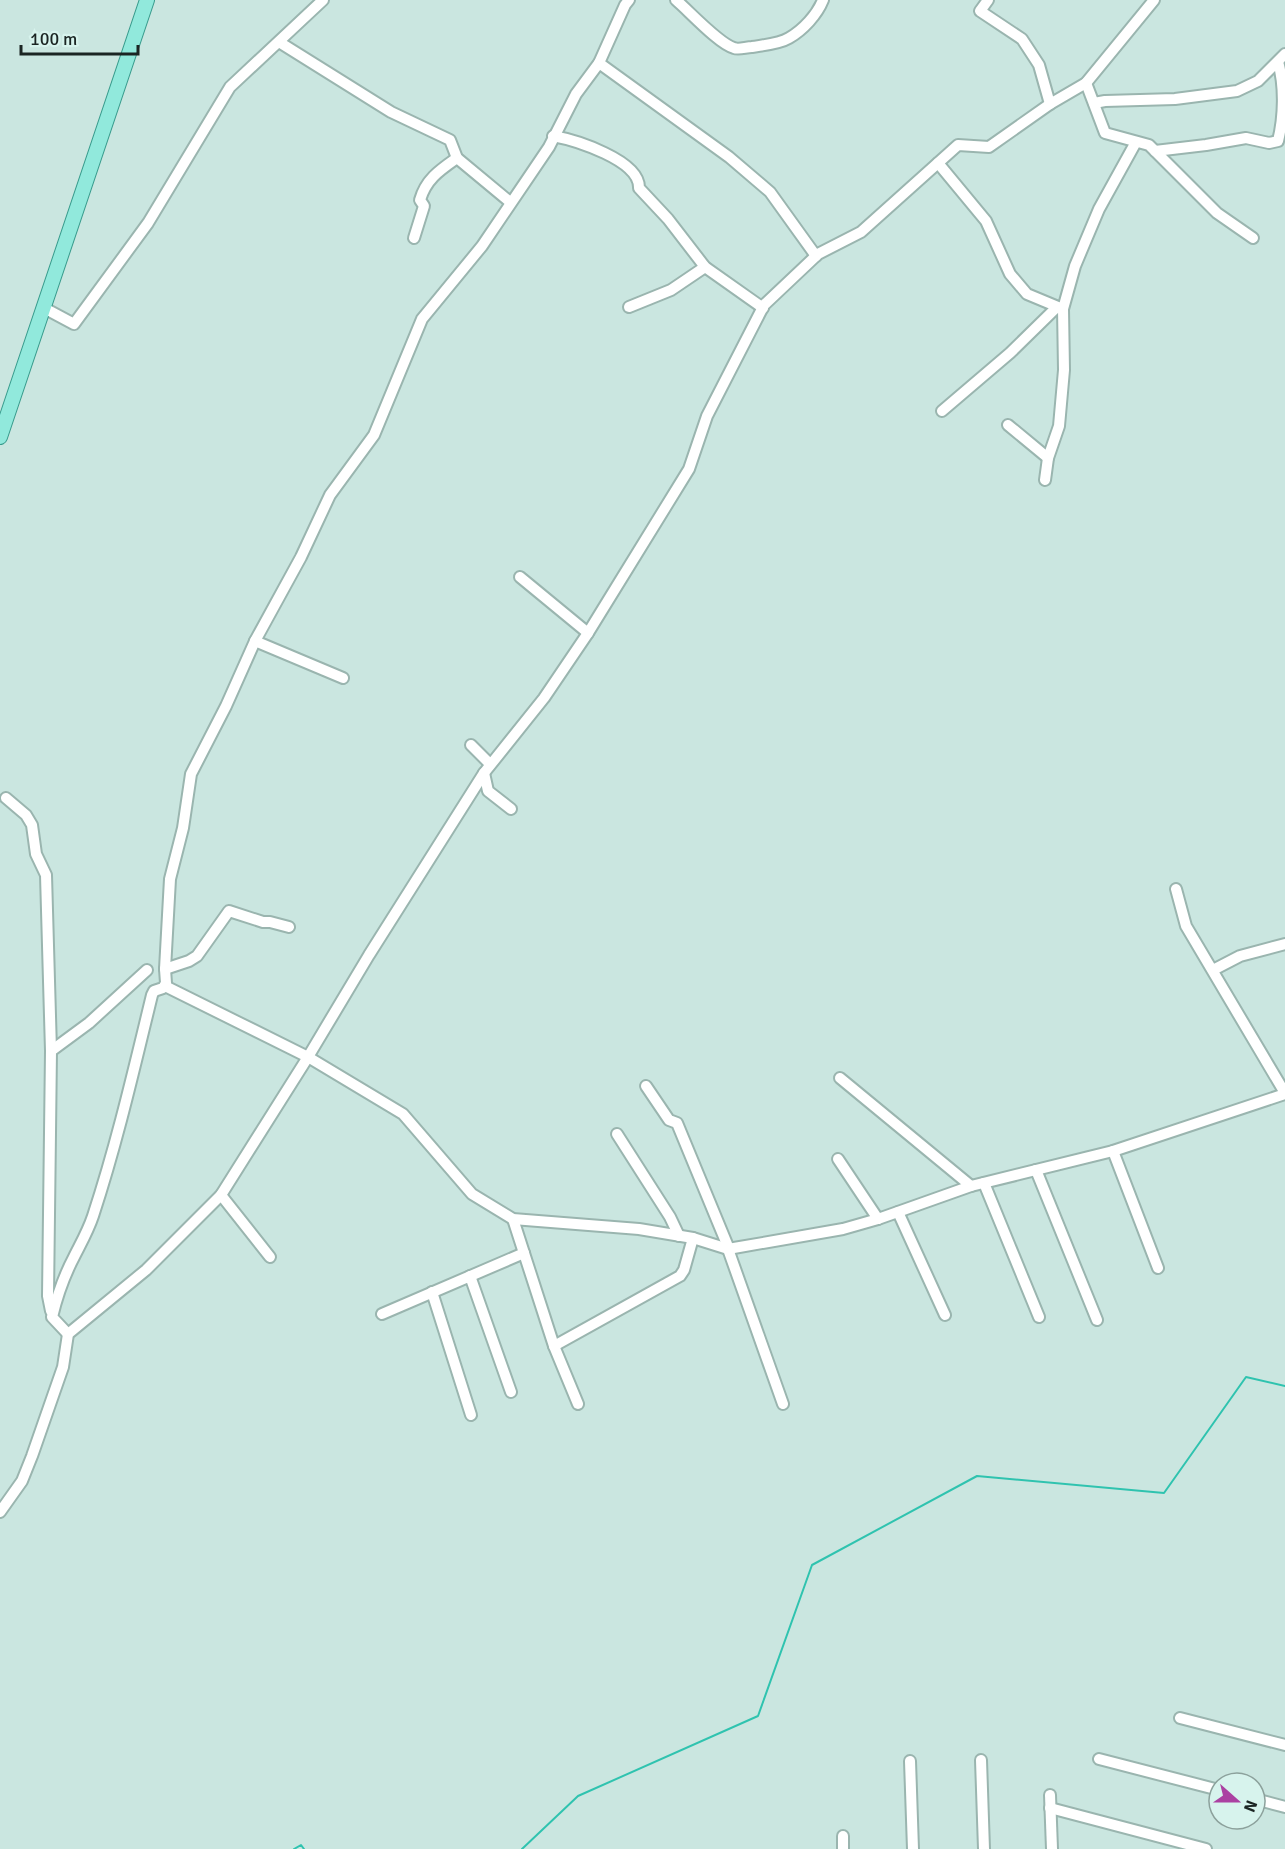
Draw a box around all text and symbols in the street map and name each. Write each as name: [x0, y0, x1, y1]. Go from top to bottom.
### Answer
scale bar: [21, 18, 138, 56]
text: 100 m: [30, 28, 77, 50]
north arrow: [1207, 1771, 1267, 1831]
text: N: [1239, 1797, 1261, 1815]

